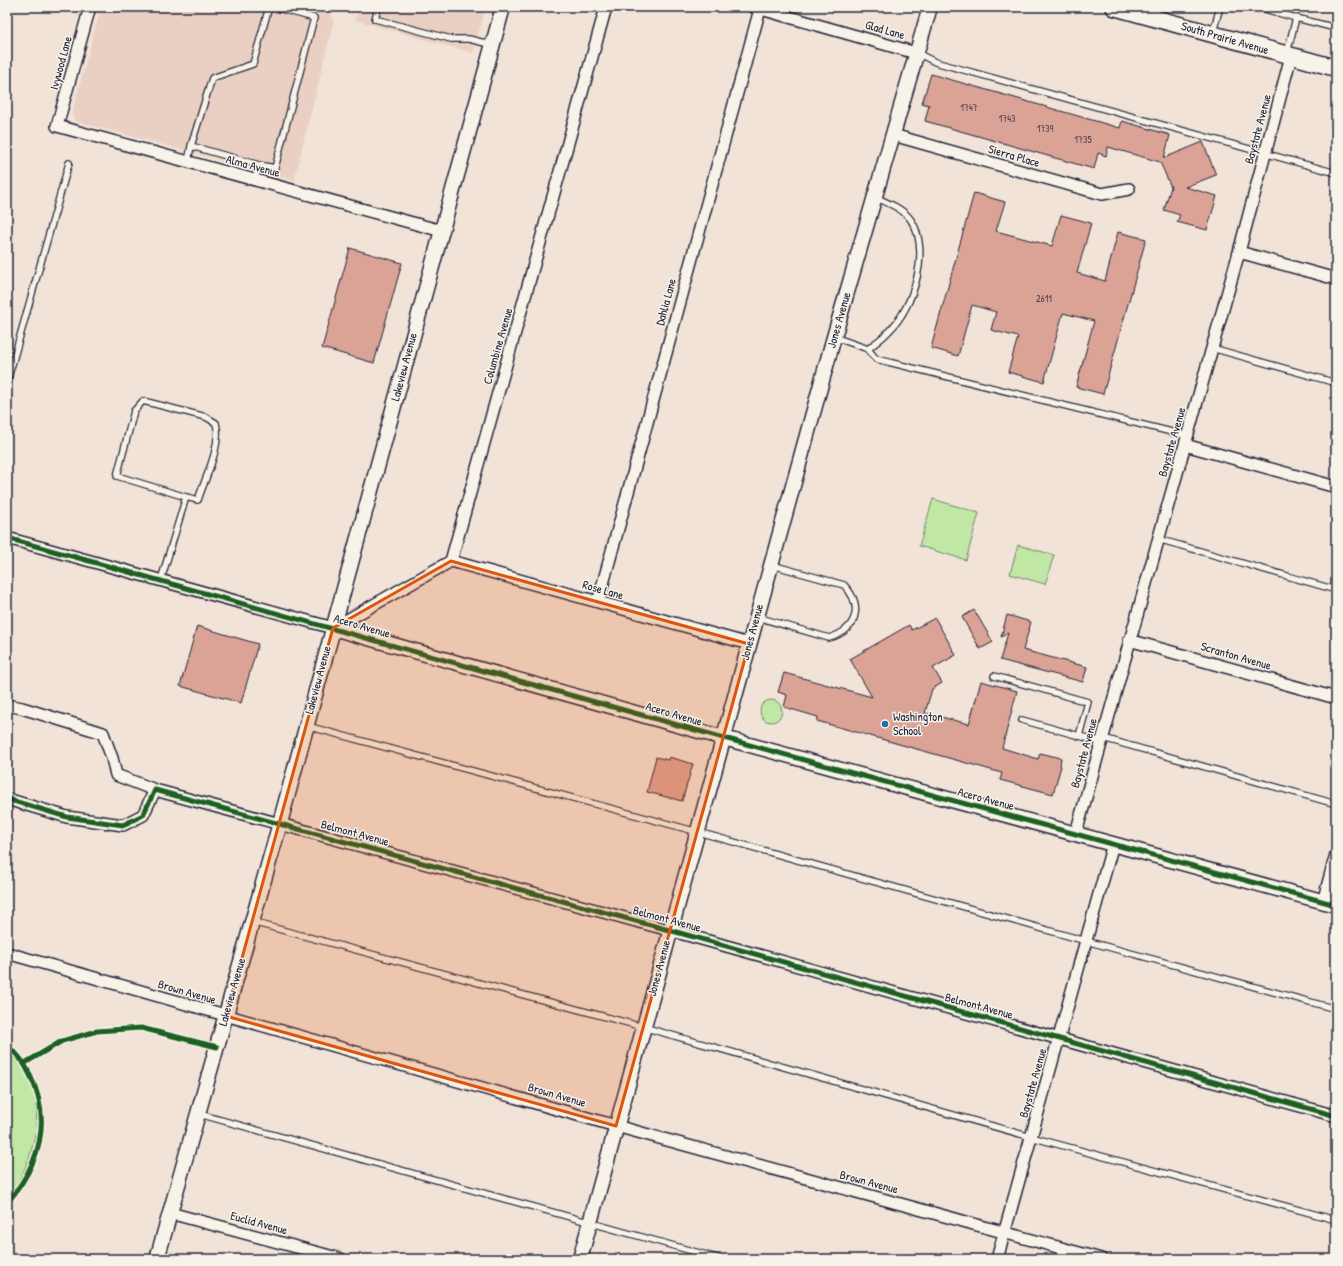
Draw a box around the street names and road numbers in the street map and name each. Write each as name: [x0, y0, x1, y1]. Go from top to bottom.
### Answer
street label: Glad Lane: [863, 16, 907, 43]
street label: South Prairie Avenue: [1179, 17, 1271, 58]
street label: Ivywood Lane: [45, 34, 76, 92]
street label: Baystate Avenue: [1240, 92, 1275, 166]
street label: Sierra Place: [986, 140, 1042, 171]
street label: Alma Avenue: [224, 150, 282, 181]
street label: Dahlia Lane: [651, 276, 680, 327]
street label: Jones Avenue: [822, 290, 855, 350]
street label: Columbine Avenue: [479, 306, 517, 386]
street label: Lakeview Avenue: [386, 331, 421, 403]
street label: Baystate Avenue: [1154, 405, 1190, 479]
street label: Rose Lane: [581, 576, 626, 604]
street label: Jones Avenue: [736, 602, 767, 662]
street label: Acero Avenue: [332, 609, 393, 642]
street label: Scranton Avenue: [1199, 637, 1274, 674]
street label: Lakeview Avenue: [300, 644, 335, 716]
street label: Acero Avenue: [644, 697, 705, 730]
street label: Baystate Avenue: [1066, 716, 1101, 790]
street label: Acero Avenue: [956, 783, 1017, 814]
street label: Belmont Avenue: [319, 815, 391, 850]
street label: Belmont Avenue: [631, 901, 703, 936]
street label: Jones Avenue: [643, 938, 674, 998]
street label: Lakeview Avenue: [214, 956, 249, 1028]
street label: Brown Avenue: [156, 975, 218, 1008]
street label: Belmont Avenue: [943, 988, 1015, 1023]
street label: Baystate Avenue: [1015, 1046, 1051, 1120]
street label: Brown Avenue: [526, 1078, 588, 1111]
street label: Brown Avenue: [838, 1166, 900, 1198]
street label: Euclid Avenue: [229, 1207, 290, 1238]

